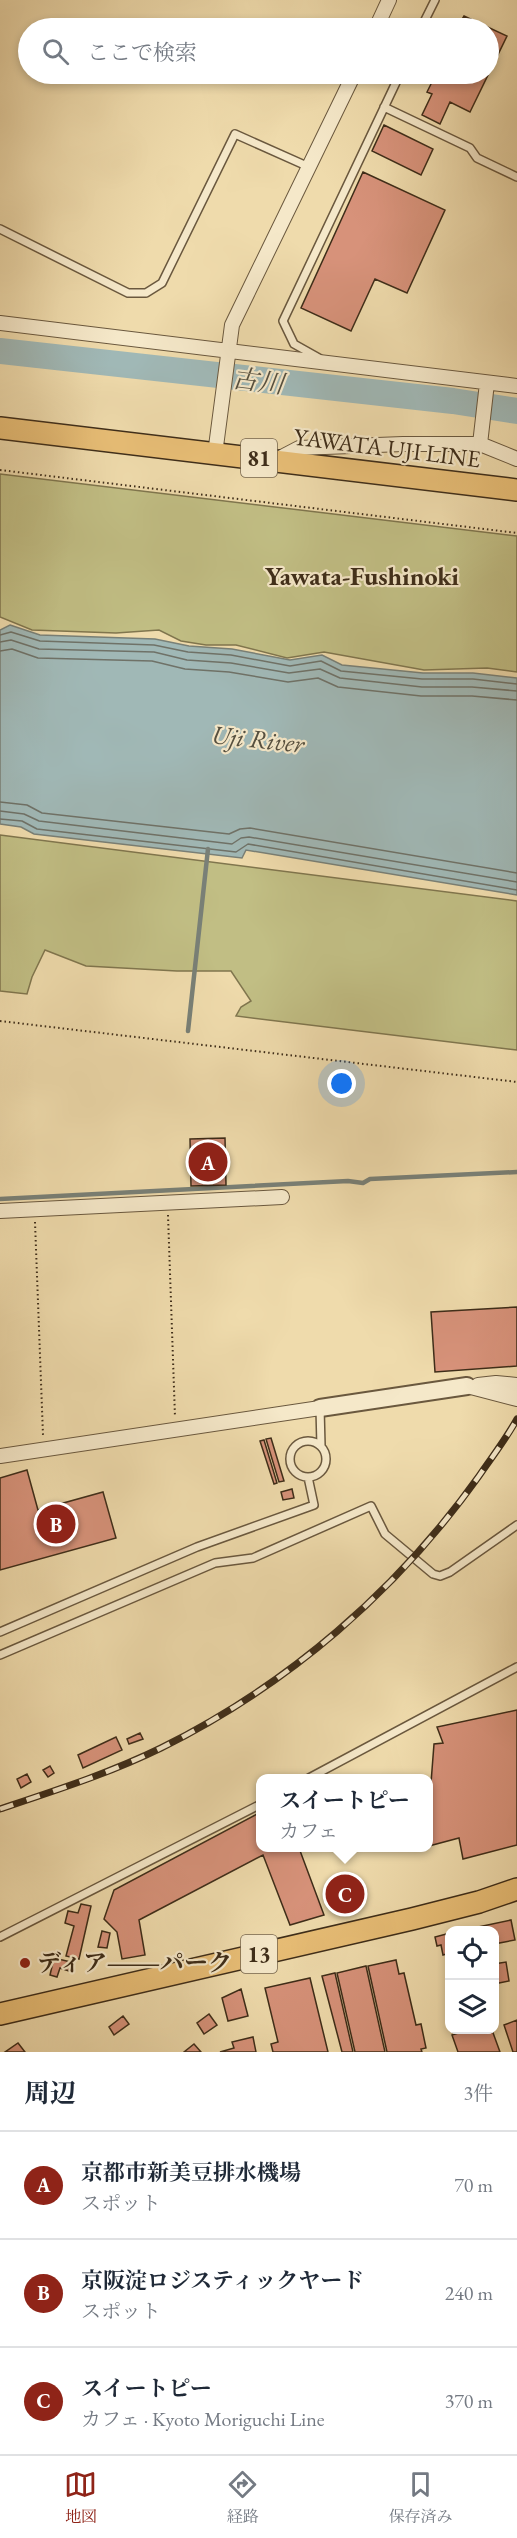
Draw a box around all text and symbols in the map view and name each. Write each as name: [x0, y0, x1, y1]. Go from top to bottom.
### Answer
search box: [18, 18, 499, 84]
icon: search: [39, 35, 72, 68]
text: ここで検索: [87, 38, 197, 67]
water label: 古川: [230, 361, 289, 401]
street label: YAWATA UJI LINE: [292, 421, 482, 474]
road number: 81: [241, 439, 277, 477]
district label: Yawata-Fushinoki: [265, 559, 459, 593]
water label: Uji River: [210, 717, 307, 761]
your location: [327, 1069, 356, 1098]
pin: A: [188, 1140, 228, 1184]
pin: B: [36, 1502, 76, 1546]
popup: [256, 1774, 433, 1852]
text: スイートピー: [279, 1786, 410, 1815]
text: カフェ: [279, 1818, 338, 1844]
pin: C: [326, 1872, 364, 1916]
map controls: [445, 1926, 499, 2034]
button: locate: [445, 1926, 499, 1980]
road number: 13: [241, 1935, 277, 1973]
place label: ディア―パーク: [37, 1947, 232, 1978]
marker: ディア―パーク: [18, 1956, 32, 1970]
button: layers: [445, 1980, 499, 2034]
text: 周辺: [24, 2076, 76, 2110]
text: 3件: [463, 2080, 493, 2106]
text: 京都市新美豆排水機場: [81, 2158, 301, 2187]
text: A: [36, 2172, 51, 2198]
text: 70 m: [454, 2172, 493, 2198]
text: スポット: [81, 2190, 161, 2216]
text: 京阪淀ロジスティックヤード: [81, 2266, 364, 2295]
text: B: [37, 2280, 50, 2306]
text: 240 m: [445, 2280, 493, 2306]
text: スポット: [81, 2298, 161, 2324]
text: スイートピー: [81, 2374, 212, 2403]
text: C: [36, 2388, 51, 2414]
text: 370 m: [445, 2388, 493, 2414]
text: カフェ · Kyoto Moriguchi Line: [81, 2406, 325, 2432]
tab: 地図: [64, 2468, 97, 2527]
tab: 経路: [226, 2468, 259, 2527]
tab: 保存済み: [388, 2468, 452, 2527]

